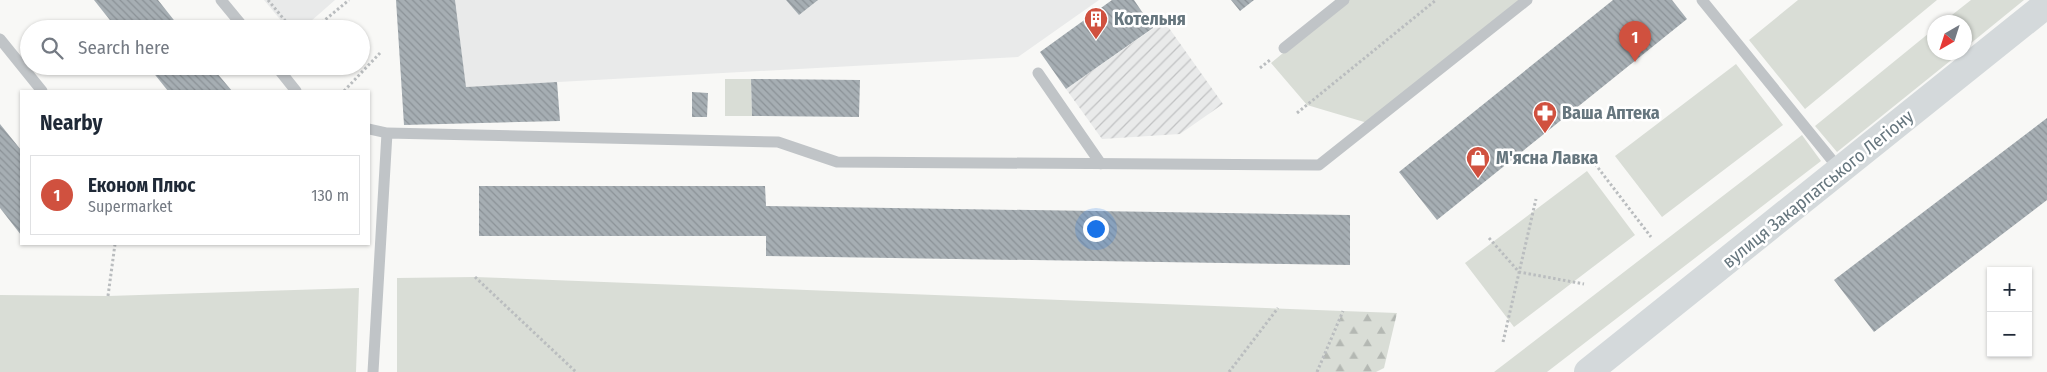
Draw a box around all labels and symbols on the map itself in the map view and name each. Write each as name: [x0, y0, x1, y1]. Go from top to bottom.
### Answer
building icon: Котельня: [1083, 6, 1109, 40]
place label: Котельня: [1114, 8, 1186, 30]
north arrow: [1927, 15, 1972, 60]
pin: 1: [1619, 21, 1651, 62]
pharmacy icon: Ваша Аптека: [1532, 100, 1558, 134]
place label: Ваша Аптека: [1562, 102, 1660, 124]
street label: вулиця Закарпатського Легіону: [1718, 105, 1918, 273]
shop icon: М'ясна Лавка: [1465, 145, 1491, 179]
place label: М'ясна Лавка: [1496, 147, 1598, 169]
your location: [1083, 216, 1109, 242]

